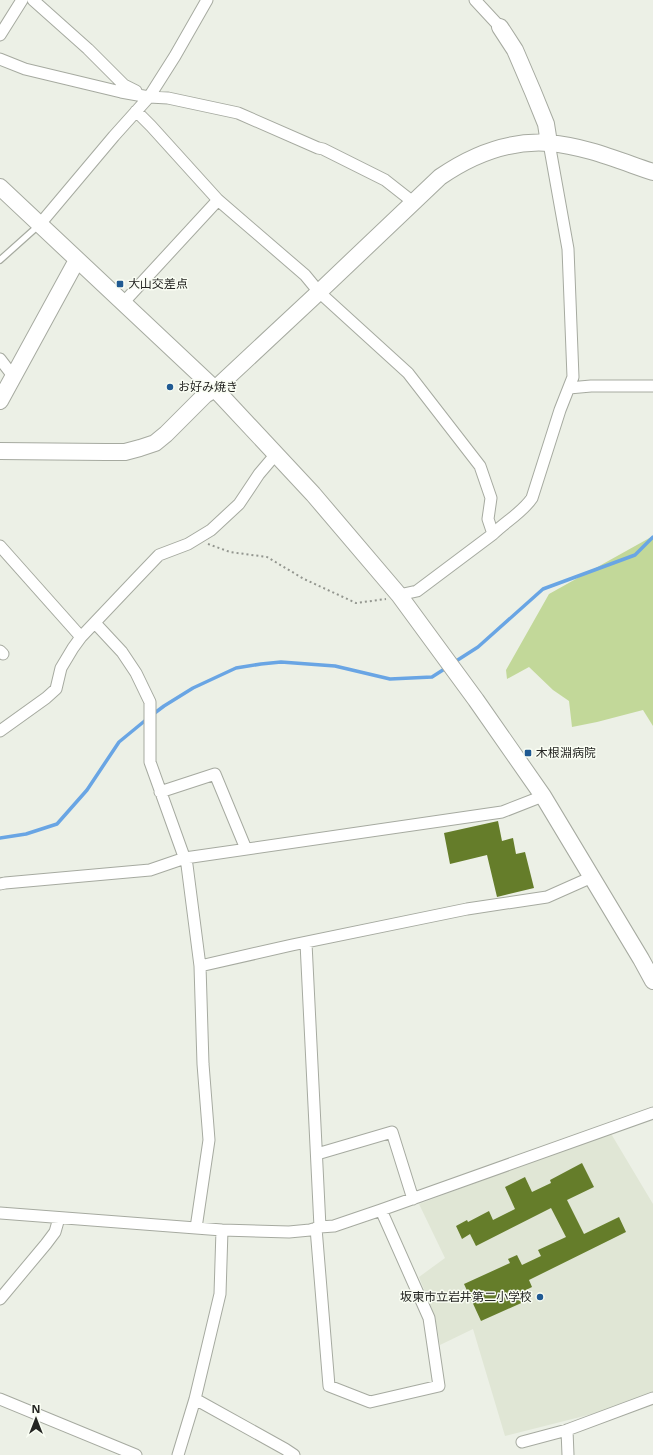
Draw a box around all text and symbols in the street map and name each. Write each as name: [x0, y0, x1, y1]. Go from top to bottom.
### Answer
place label: 大山交差点: [128, 275, 188, 292]
marker: 大山交差点: [115, 279, 125, 289]
place label: お好み焼き: [178, 378, 238, 395]
marker: お好み焼き: [165, 382, 175, 392]
place label: 木根淵病院: [536, 744, 596, 761]
marker: 木根淵病院: [523, 748, 533, 758]
place label: 坂東市立岩井第二小学校: [400, 1288, 532, 1305]
marker: 坂東市立岩井第二小学校: [535, 1292, 545, 1302]
north arrow: [16, 1399, 56, 1439]
text: N: [32, 1401, 40, 1416]

